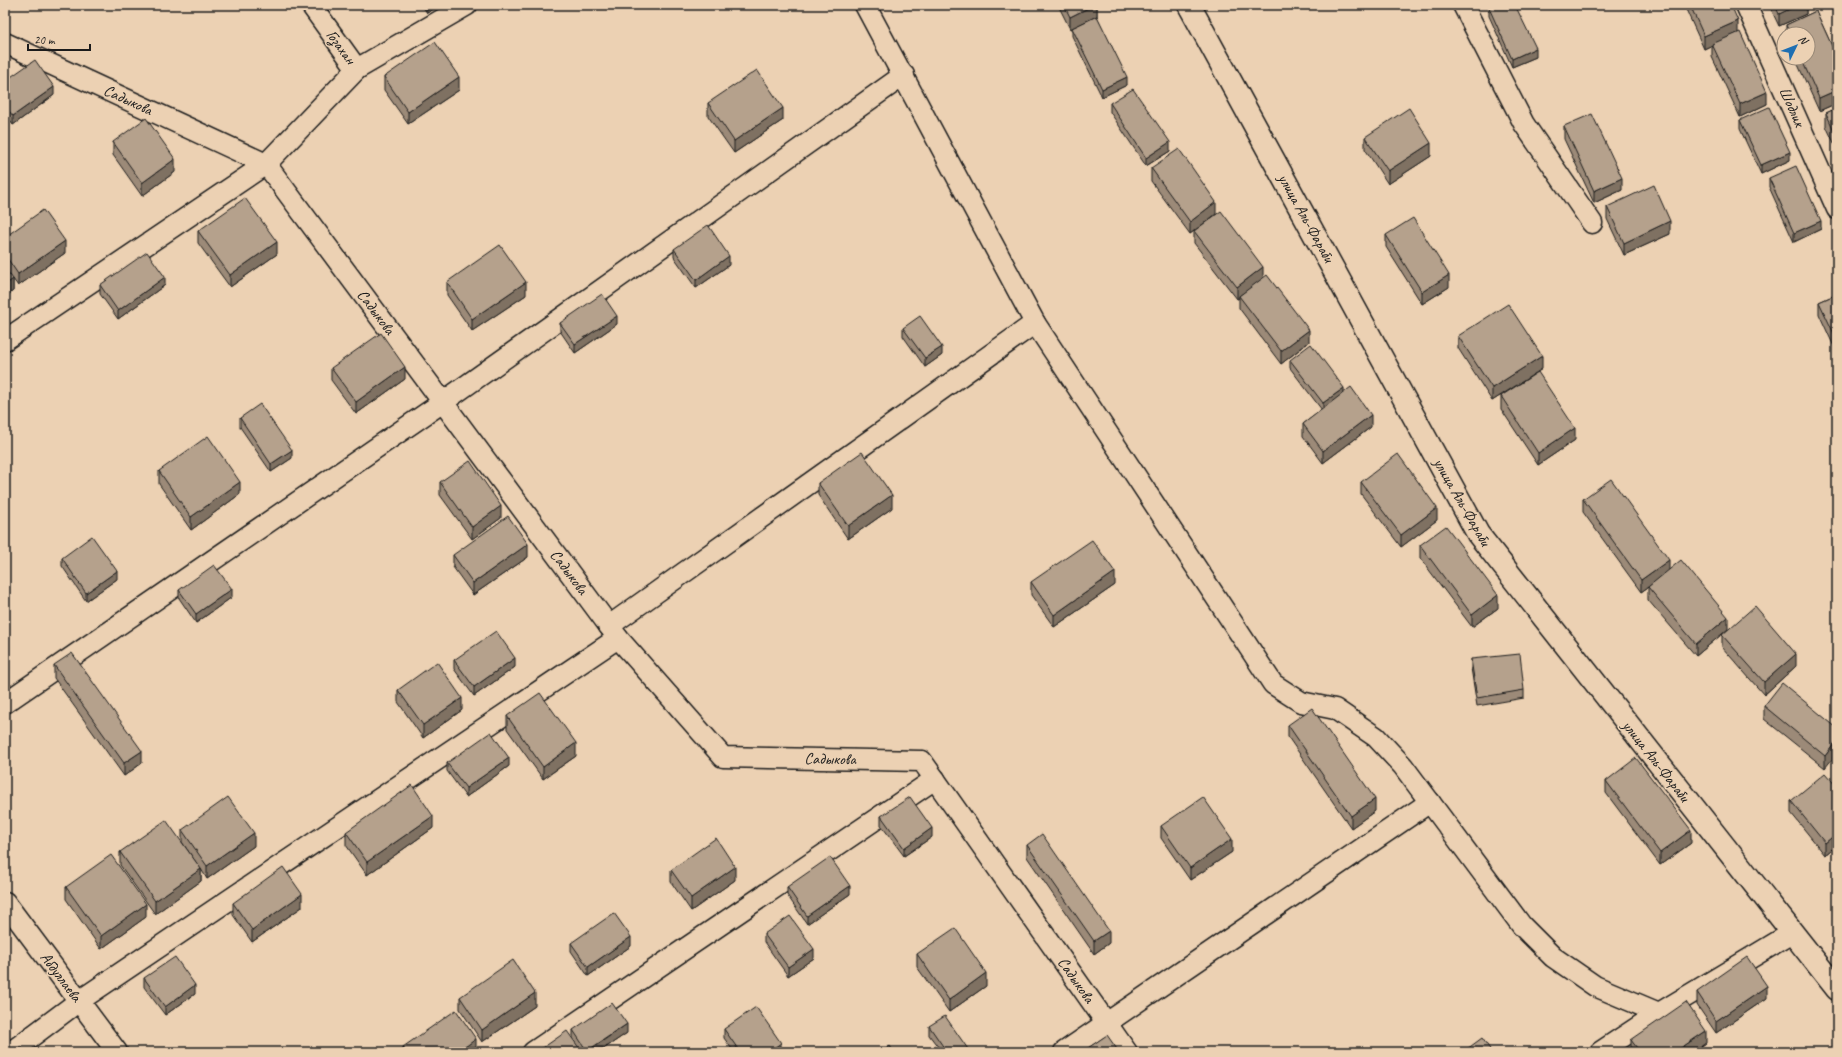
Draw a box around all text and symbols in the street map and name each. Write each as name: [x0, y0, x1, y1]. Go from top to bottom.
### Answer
scale bar: [28, 26, 90, 52]
street label: Гозахан: [322, 26, 361, 69]
north arrow: [1776, 26, 1816, 66]
text: 20 m: [34, 32, 56, 48]
text: N: [1796, 32, 1812, 48]
street label: Садыкова: [100, 80, 157, 121]
street label: Шодлик: [1774, 84, 1810, 131]
street label: улица Аль-Фараби: [1273, 169, 1339, 267]
street label: Садыкова: [353, 285, 400, 340]
street label: улица Аль-Фараби: [1428, 454, 1496, 551]
street label: Садыкова: [546, 545, 593, 600]
street label: улица Аль-Фараби: [1617, 715, 1695, 807]
street label: Садыкова: [804, 749, 857, 769]
street label: Абдуллаева: [36, 948, 87, 1007]
street label: Садыкова: [1053, 953, 1100, 1008]

